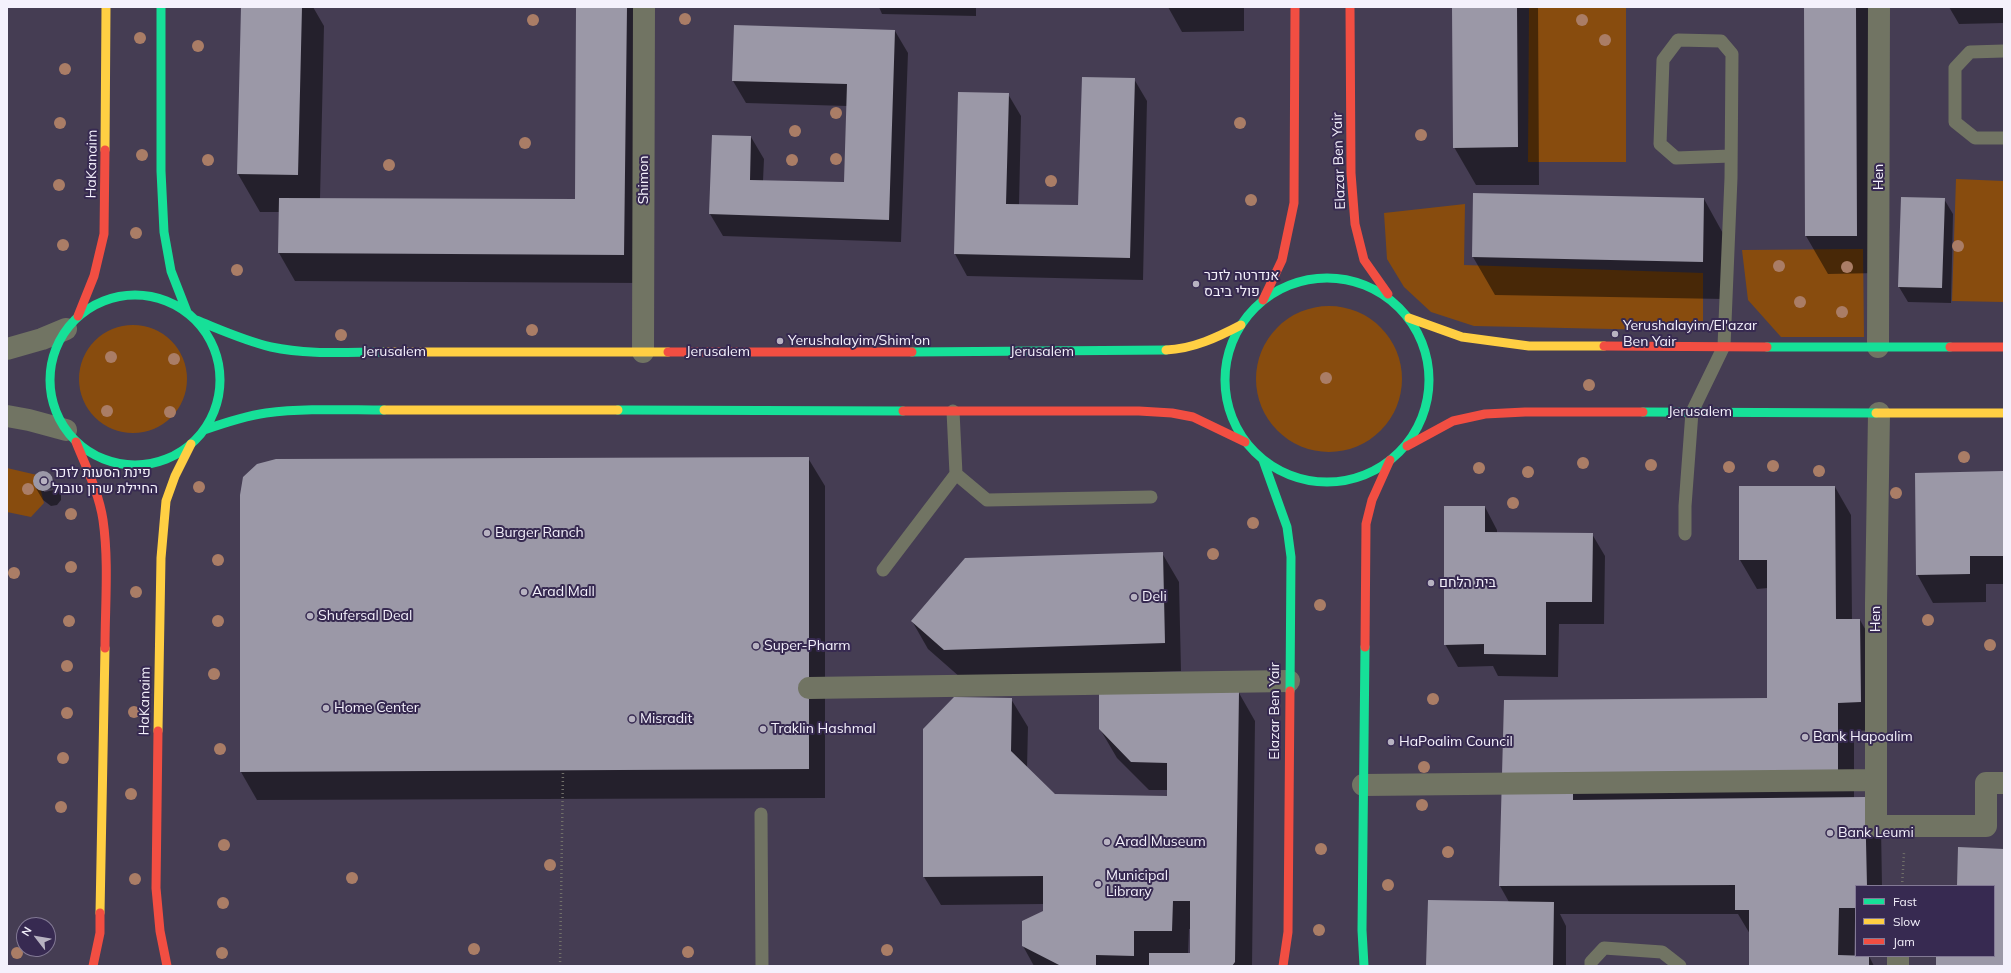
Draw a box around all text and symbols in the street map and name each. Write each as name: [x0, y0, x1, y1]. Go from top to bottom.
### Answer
street label: Elazar Ben Yair: [1329, 112, 1349, 210]
street label: HaKanaim: [83, 130, 101, 198]
street label: Shimon: [636, 156, 652, 204]
street label: Hen: [1871, 164, 1887, 190]
place label: אנדרטה לזכר פולי ביבס: [1204, 268, 1279, 300]
marker: אנדרטה לזכר פולי ביבס: [1191, 279, 1201, 289]
place label: Yerushalayim/El'azar Ben Yair: [1623, 318, 1757, 350]
marker: Yerushalayim/El'azar Ben Yair: [1610, 329, 1620, 339]
place label: Yerushalayim/Shim'on: [788, 333, 930, 349]
marker: Yerushalayim/Shim'on: [775, 336, 785, 346]
street label: Jerusalem: [362, 344, 426, 360]
street label: Jerusalem: [686, 344, 750, 360]
street label: Jerusalem: [1010, 344, 1074, 360]
street label: Jerusalem: [1668, 404, 1732, 420]
place label: פינת הסעות לזכר החיילת שרון טובול: [52, 465, 158, 498]
marker: פינת הסעות לזכר החיילת שרון טובול: [39, 476, 49, 486]
place label: Burger Ranch: [495, 525, 584, 541]
marker: Burger Ranch: [482, 528, 492, 538]
place label: בית הלחם: [1439, 575, 1496, 591]
marker: בית הלחם: [1426, 578, 1436, 588]
place label: Arad Mall: [532, 584, 595, 600]
marker: Arad Mall: [519, 587, 529, 597]
place label: Deli: [1142, 589, 1167, 605]
marker: Deli: [1129, 592, 1139, 602]
street label: Hen: [1868, 606, 1884, 632]
place label: Shufersal Deal: [318, 608, 412, 624]
marker: Shufersal Deal: [305, 611, 315, 621]
place label: Super-Pharm: [764, 638, 851, 654]
marker: Super-Pharm: [751, 641, 761, 651]
street label: Elazar Ben Yair: [1267, 662, 1283, 760]
street label: HaKanaim: [136, 667, 154, 735]
place label: Home Center: [334, 700, 419, 716]
marker: Home Center: [321, 703, 331, 713]
place label: Misradit: [640, 711, 692, 727]
marker: Misradit: [627, 714, 637, 724]
place label: Traklin Hashmal: [771, 721, 876, 737]
marker: Traklin Hashmal: [758, 724, 768, 734]
place label: Bank Hapoalim: [1813, 729, 1913, 745]
marker: Bank Hapoalim: [1800, 732, 1810, 742]
place label: HaPoalim Council: [1399, 734, 1513, 750]
marker: HaPoalim Council: [1386, 737, 1396, 747]
place label: Bank Leumi: [1838, 825, 1914, 841]
marker: Bank Leumi: [1825, 828, 1835, 838]
place label: Arad Museum: [1115, 834, 1206, 850]
marker: Arad Museum: [1102, 837, 1112, 847]
place label: Municipal Library: [1106, 868, 1168, 900]
marker: Municipal Library: [1093, 879, 1103, 889]
legend: [1855, 885, 1995, 957]
text: Fast: [1893, 894, 1917, 909]
text: Slow: [1893, 914, 1921, 929]
north arrow: [16, 917, 56, 957]
text: N: [18, 924, 35, 939]
text: Jam: [1893, 934, 1915, 949]

